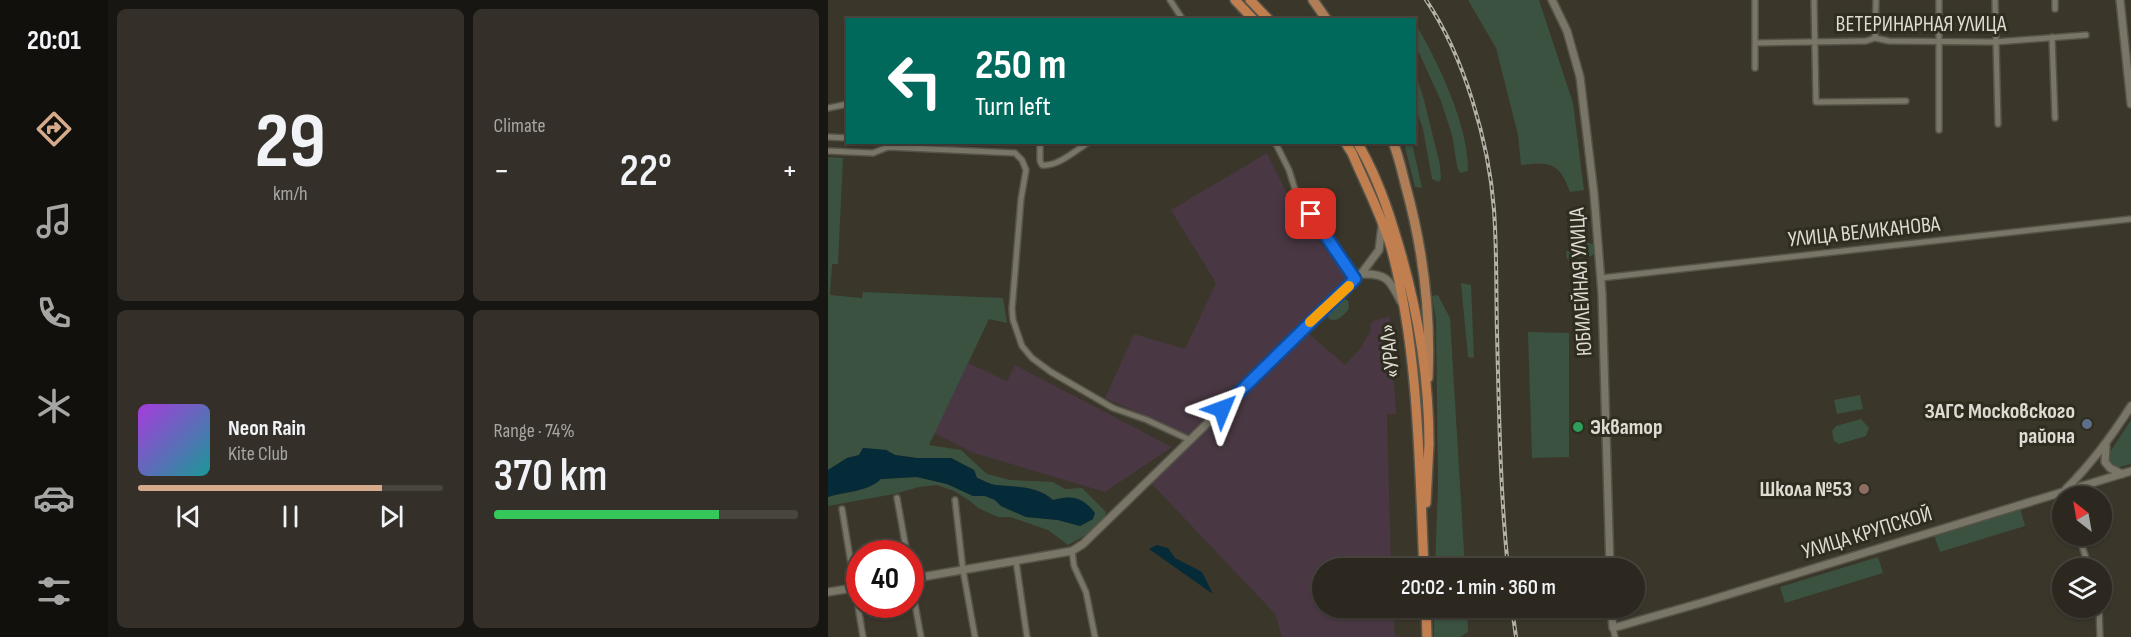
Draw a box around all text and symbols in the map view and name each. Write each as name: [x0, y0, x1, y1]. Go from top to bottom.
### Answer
street label: ВЕТЕРИНАРНАЯ УЛИЦА: [1836, 11, 2007, 38]
text: 20:01: [27, 25, 81, 57]
text: 250 m: [975, 40, 1066, 91]
icon: left: [876, 42, 954, 120]
text: Turn left: [975, 91, 1051, 123]
text: 29: [255, 96, 326, 189]
icon: directions: [33, 108, 75, 150]
text: Climate: [494, 114, 546, 138]
text: 22°: [620, 144, 672, 199]
text: −: [494, 151, 510, 191]
text: +: [782, 151, 798, 191]
text: km/h: [273, 182, 308, 206]
pin: [1285, 188, 1336, 239]
icon: arrive: [1294, 197, 1327, 230]
icon: music: [33, 200, 75, 242]
street label: ЮБИЛЕЙНАЯ УЛИЦА: [1564, 206, 1598, 357]
street label: УЛИЦА ВЕЛИКАНОВА: [1787, 211, 1942, 253]
icon: phone: [33, 292, 75, 334]
street label: «УРАЛ»: [1374, 323, 1406, 379]
position arrow: [1190, 377, 1254, 441]
icon: climate: [33, 385, 75, 427]
place label: ЗАГС Московского района: [1924, 398, 2075, 450]
place label: Экватор: [1590, 414, 1662, 441]
text: Neon Rain: [228, 415, 306, 442]
marker: ЗАГС Московского района: [2080, 417, 2094, 431]
text: Range · 74%: [494, 419, 575, 443]
marker: Экватор: [1571, 420, 1585, 434]
text: Kite Club: [228, 442, 288, 466]
text: 370 km: [494, 449, 607, 504]
place label: Школа №53: [1759, 476, 1852, 503]
icon: car: [33, 477, 75, 519]
marker: Школа №53: [1857, 482, 1871, 496]
north arrow: [2052, 486, 2112, 546]
map controls: [2052, 486, 2112, 618]
icon: previous: [172, 500, 205, 533]
icon: pause: [274, 500, 307, 533]
icon: next: [375, 500, 408, 533]
street label: УЛИЦА КРУПСКОЙ: [1799, 500, 1935, 566]
speed limit sign: 40: [846, 540, 924, 618]
button: layers: [2052, 558, 2112, 618]
icon: filters: [33, 570, 75, 612]
text: 20:02 · 1 min · 360 m: [1401, 574, 1556, 601]

